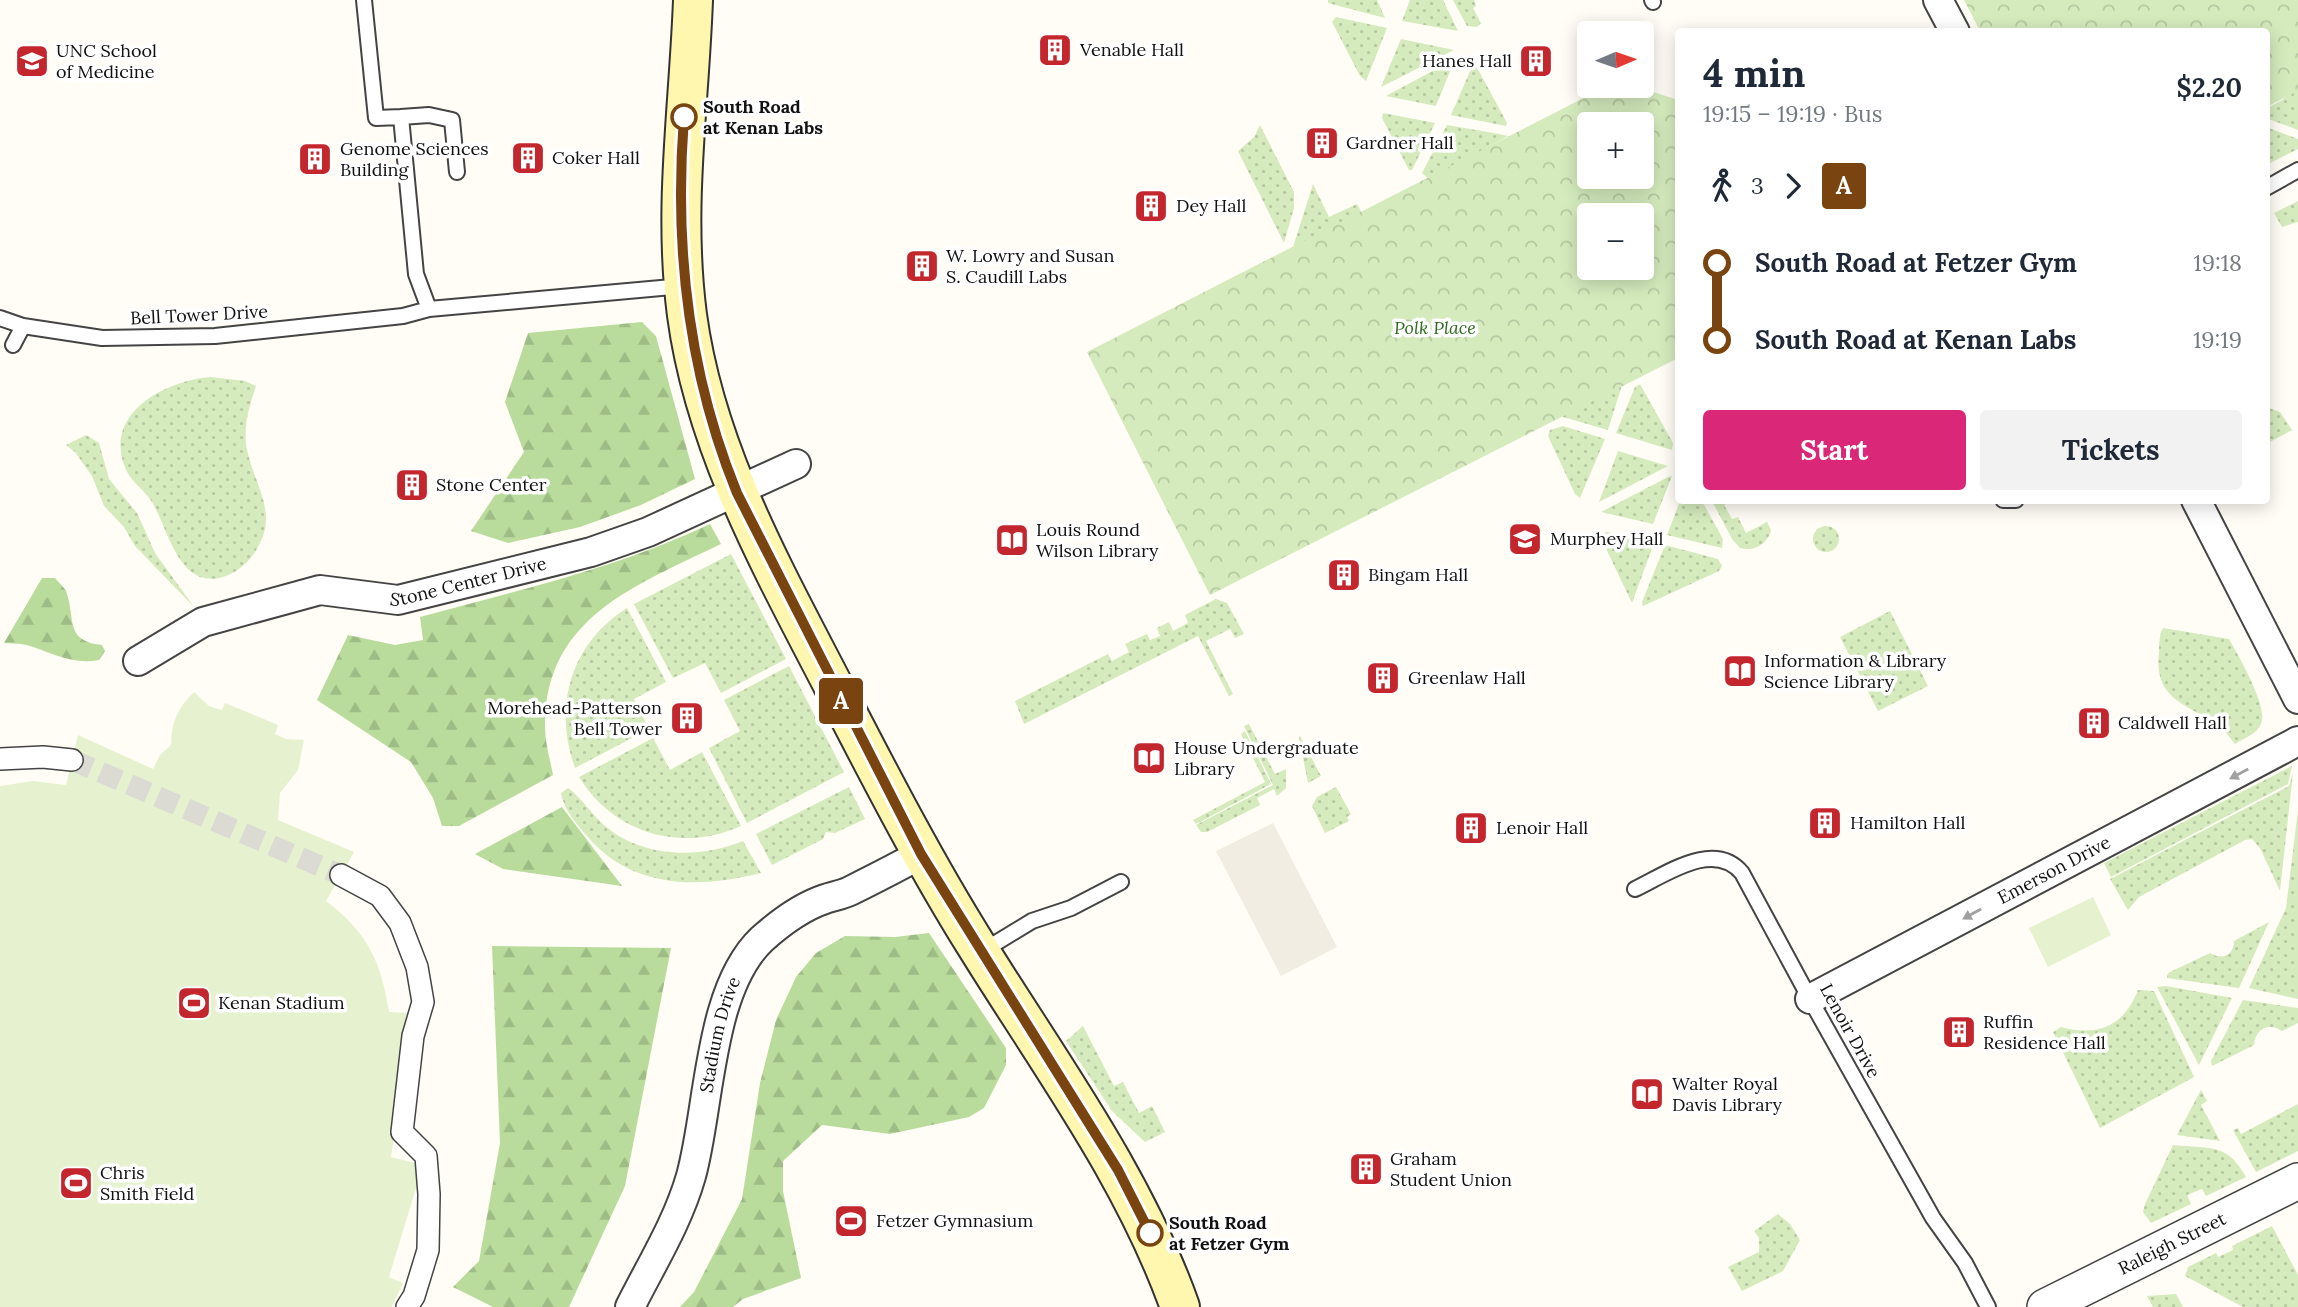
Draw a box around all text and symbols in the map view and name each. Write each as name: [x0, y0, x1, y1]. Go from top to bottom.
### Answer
north arrow: [1577, 21, 1654, 98]
map controls: [1577, 21, 1654, 280]
building icon: Venable Hall: [1036, 31, 1074, 69]
place label: Venable Hall: [1079, 38, 1184, 61]
place label: UNC School of Medicine: [56, 39, 157, 83]
school or university icon: UNC School of Medicine: [13, 42, 51, 80]
building icon: Hanes Hall: [1517, 42, 1555, 80]
place label: Hanes Hall: [1422, 49, 1512, 72]
text: 4 min: [1703, 49, 1805, 97]
text: $2.20: [2176, 71, 2242, 104]
place label: South Road at Kenan Labs: [703, 95, 823, 139]
text: 19:15 – 19:19 · Bus: [1703, 99, 1882, 128]
marker: South Road at Kenan Labs: [671, 104, 697, 130]
button: +: [1577, 112, 1654, 189]
building icon: Gardner Hall: [1303, 124, 1341, 162]
place label: Gardner Hall: [1346, 131, 1454, 154]
place label: Genome Sciences Building: [340, 137, 489, 181]
building icon: Coker Hall: [509, 139, 547, 177]
building icon: Genome Sciences Building: [296, 140, 334, 178]
place label: Coker Hall: [552, 146, 640, 169]
icon: walk: [1703, 167, 1741, 205]
icon: forward: [1774, 167, 1812, 205]
text: A: [1836, 170, 1852, 201]
text: 3: [1751, 171, 1764, 200]
building icon: Dey Hall: [1132, 187, 1170, 225]
place label: Dey Hall: [1176, 194, 1246, 217]
button: −: [1577, 203, 1654, 280]
place label: W. Lowry and Susan S. Caudill Labs: [946, 244, 1115, 288]
text: South Road at Fetzer Gym: [1755, 246, 2077, 279]
building icon: W. Lowry and Susan S. Caudill Labs: [903, 247, 941, 285]
text: 19:18: [2193, 248, 2242, 277]
street label: Bell Tower Drive: [129, 299, 269, 330]
park label: Polk Place: [1394, 316, 1476, 339]
text: South Road at Kenan Labs: [1755, 323, 2076, 356]
text: 19:19: [2193, 325, 2242, 354]
button: Start: [1703, 410, 1966, 490]
button: Tickets: [1980, 410, 2242, 490]
building icon: Stone Center: [393, 466, 431, 504]
place label: Stone Center: [436, 473, 547, 496]
place label: Louis Round Wilson Library: [1036, 518, 1159, 562]
school or university icon: Murphey Hall: [1506, 520, 1544, 558]
library icon: Louis Round Wilson Library: [993, 521, 1031, 559]
place label: Murphey Hall: [1550, 527, 1664, 550]
street label: Stone Center Drive: [389, 551, 549, 611]
building icon: Bingam Hall: [1325, 556, 1363, 594]
place label: Bingam Hall: [1368, 563, 1468, 586]
place label: Information & Library Science Library: [1764, 649, 1947, 693]
library icon: Information & Library Science Library: [1721, 652, 1759, 690]
building icon: Greenlaw Hall: [1364, 659, 1402, 697]
place label: Greenlaw Hall: [1408, 666, 1526, 689]
line badge: A: [818, 678, 864, 724]
text: A: [833, 685, 849, 716]
place label: Morehead-Patterson Bell Tower: [487, 696, 662, 740]
building icon: Morehead-Patterson Bell Tower: [668, 699, 706, 737]
building icon: Caldwell Hall: [2075, 704, 2113, 742]
place label: Caldwell Hall: [2118, 711, 2227, 734]
place label: House Undergraduate Library: [1174, 736, 1359, 780]
library icon: House Undergraduate Library: [1130, 739, 1168, 777]
one-way arrow: [2229, 769, 2249, 780]
building icon: Hamilton Hall: [1806, 804, 1844, 842]
building icon: Lenoir Hall: [1452, 809, 1490, 847]
place label: Hamilton Hall: [1850, 811, 1965, 834]
place label: Lenoir Hall: [1496, 816, 1588, 839]
street label: Emerson Drive: [1993, 830, 2114, 909]
one-way arrow: [1962, 908, 1982, 920]
street label: Stadium Drive: [694, 973, 745, 1094]
street label: Lenoir Drive: [1815, 980, 1886, 1082]
sports icon: Kenan Stadium: [175, 984, 213, 1022]
place label: Kenan Stadium: [218, 991, 345, 1014]
place label: Ruffin Residence Hall: [1983, 1010, 2106, 1054]
building icon: Ruffin Residence Hall: [1940, 1013, 1978, 1051]
place label: Walter Royal Davis Library: [1672, 1072, 1783, 1116]
library icon: Walter Royal Davis Library: [1628, 1075, 1666, 1113]
place label: Graham Student Union: [1390, 1147, 1512, 1191]
building icon: Graham Student Union: [1347, 1150, 1385, 1188]
place label: Chris Smith Field: [100, 1161, 195, 1205]
sports icon: Chris Smith Field: [57, 1164, 95, 1202]
sports icon: Fetzer Gymnasium: [832, 1202, 870, 1240]
street label: Raleigh Street: [2114, 1207, 2230, 1280]
place label: Fetzer Gymnasium: [876, 1209, 1033, 1232]
place label: South Road at Fetzer Gym: [1169, 1211, 1290, 1255]
marker: South Road at Fetzer Gym: [1137, 1220, 1163, 1246]

